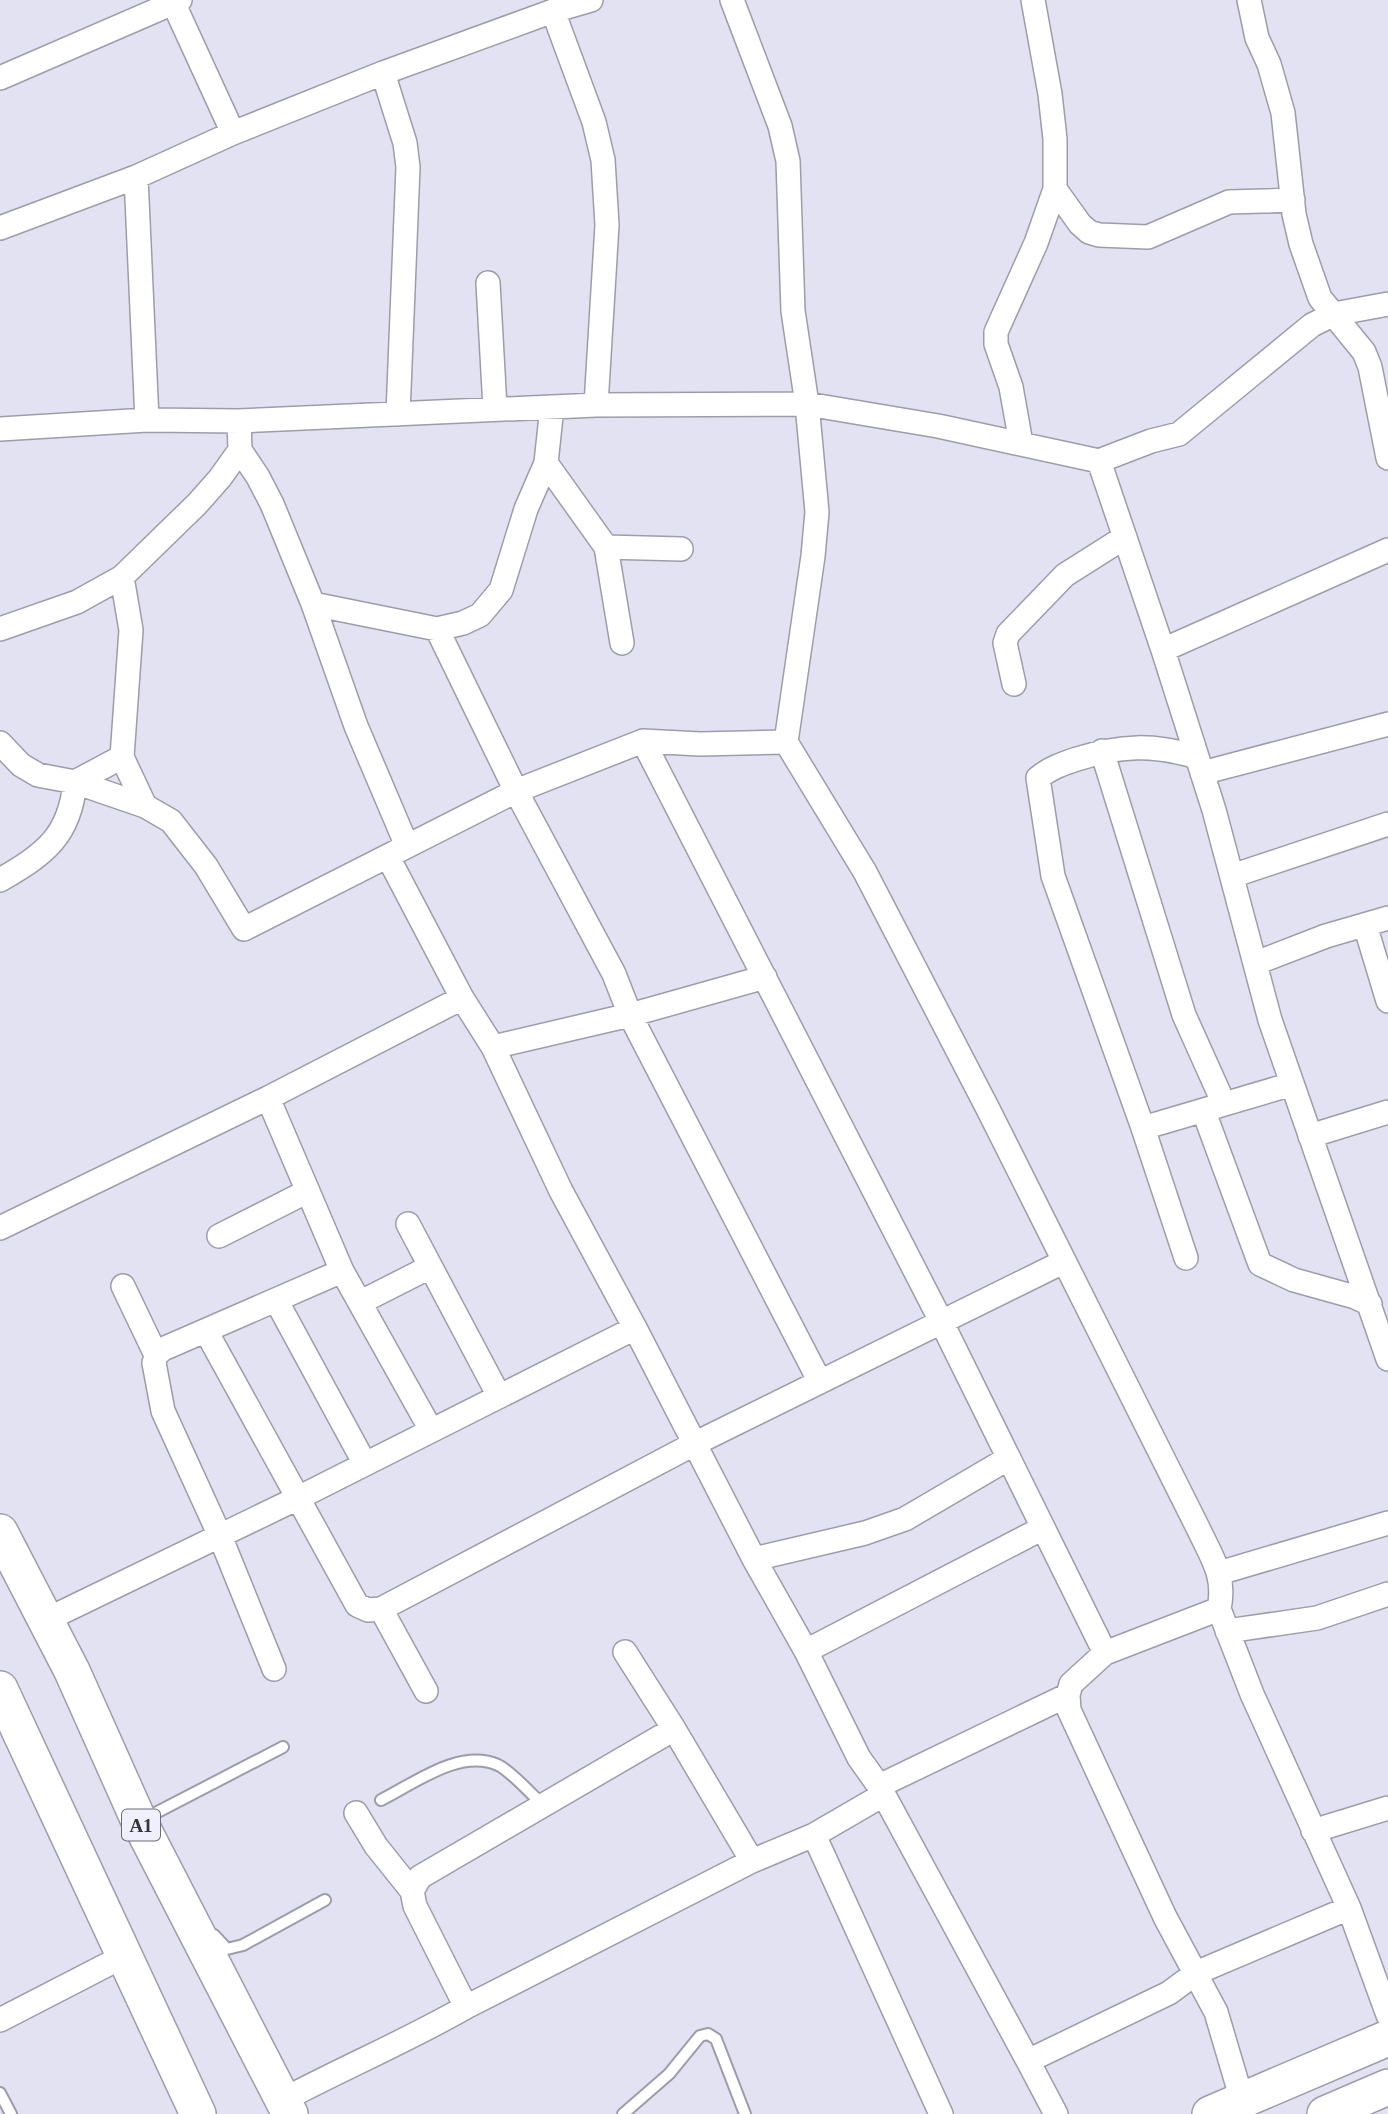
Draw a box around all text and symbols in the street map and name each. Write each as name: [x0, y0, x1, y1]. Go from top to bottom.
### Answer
road number: A1: [122, 1810, 160, 1840]

